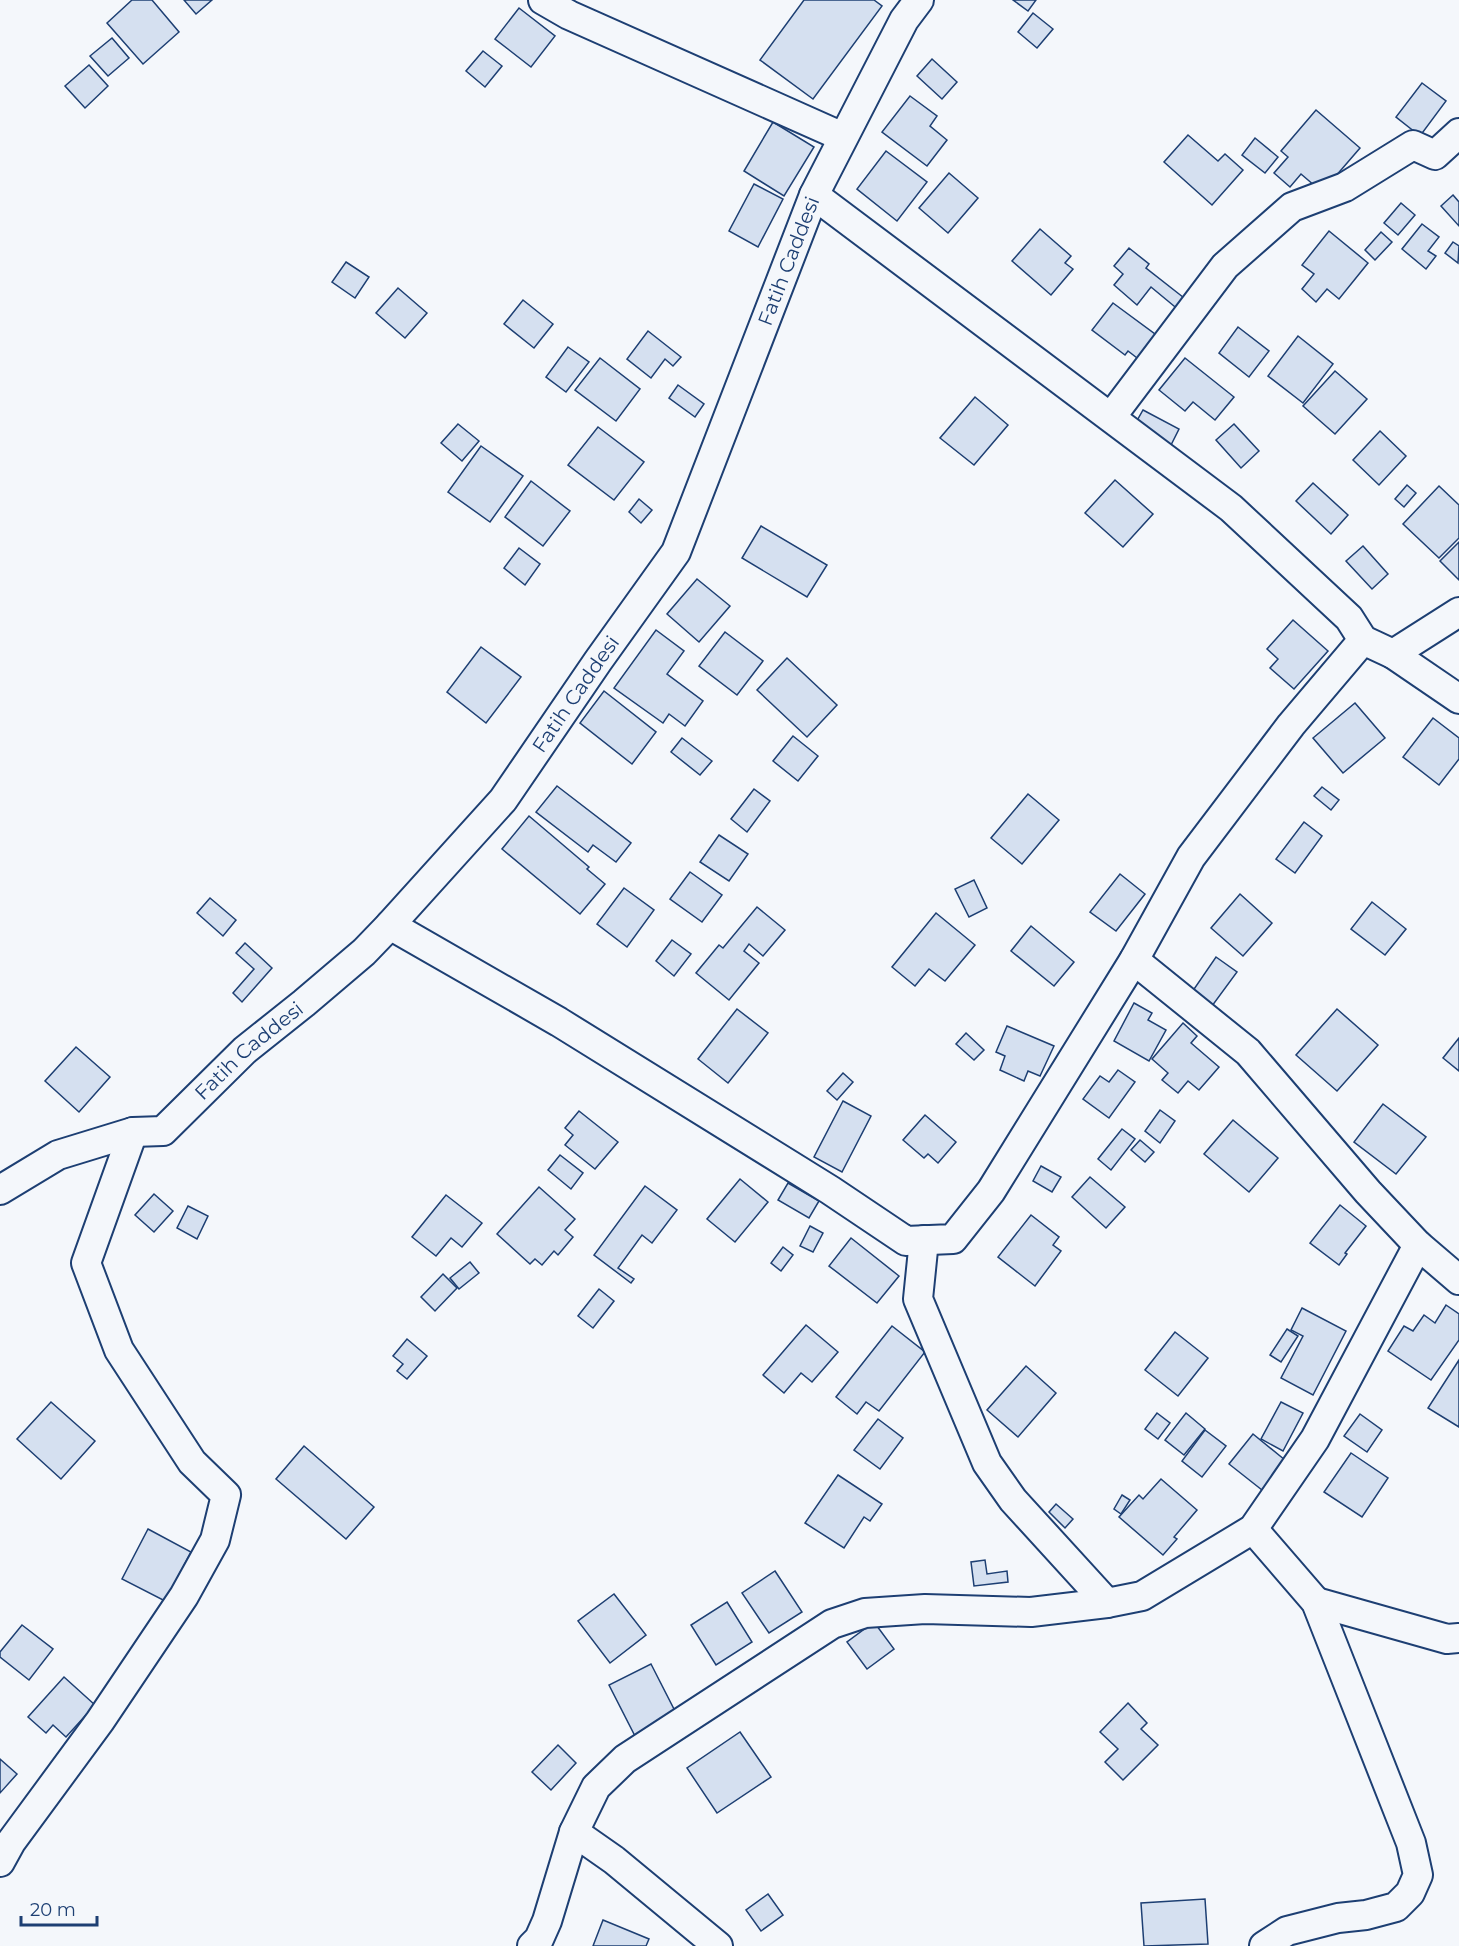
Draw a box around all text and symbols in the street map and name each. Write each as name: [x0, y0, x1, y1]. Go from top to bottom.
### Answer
street label: Fatih Caddesi: [753, 193, 824, 329]
street label: Fatih Caddesi: [527, 631, 624, 757]
street label: Fatih Caddesi: [190, 996, 308, 1105]
scale bar: [21, 1889, 98, 1927]
text: 20 m: [30, 1899, 76, 1921]

